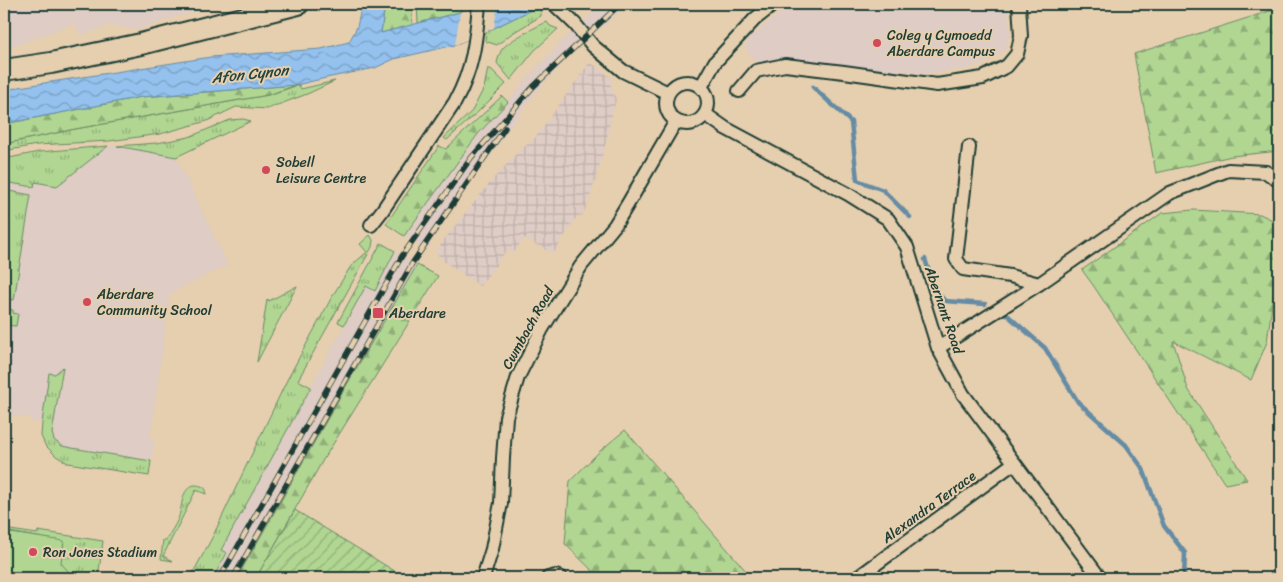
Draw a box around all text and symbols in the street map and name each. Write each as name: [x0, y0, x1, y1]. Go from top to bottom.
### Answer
place label: Coleg y Cymoedd Aberdare Campus: [886, 23, 996, 64]
marker: Coleg y Cymoedd Aberdare Campus: [871, 37, 883, 49]
water label: Afon Cynon: [209, 57, 292, 91]
place label: Sobell Leisure Centre: [276, 150, 366, 191]
marker: Sobell Leisure Centre: [260, 164, 272, 176]
street label: Abernant Road: [917, 262, 971, 359]
street label: Cwmbach Road: [495, 280, 562, 374]
place label: Aberdare Community School: [96, 282, 213, 323]
marker: Aberdare Community School: [81, 296, 93, 308]
place label: Aberdare: [388, 301, 446, 326]
marker: Aberdare: [371, 306, 385, 320]
street label: Alexandra Terrace: [876, 464, 982, 551]
place label: Ron Jones Stadium: [43, 540, 158, 565]
marker: Ron Jones Stadium: [27, 546, 39, 558]

